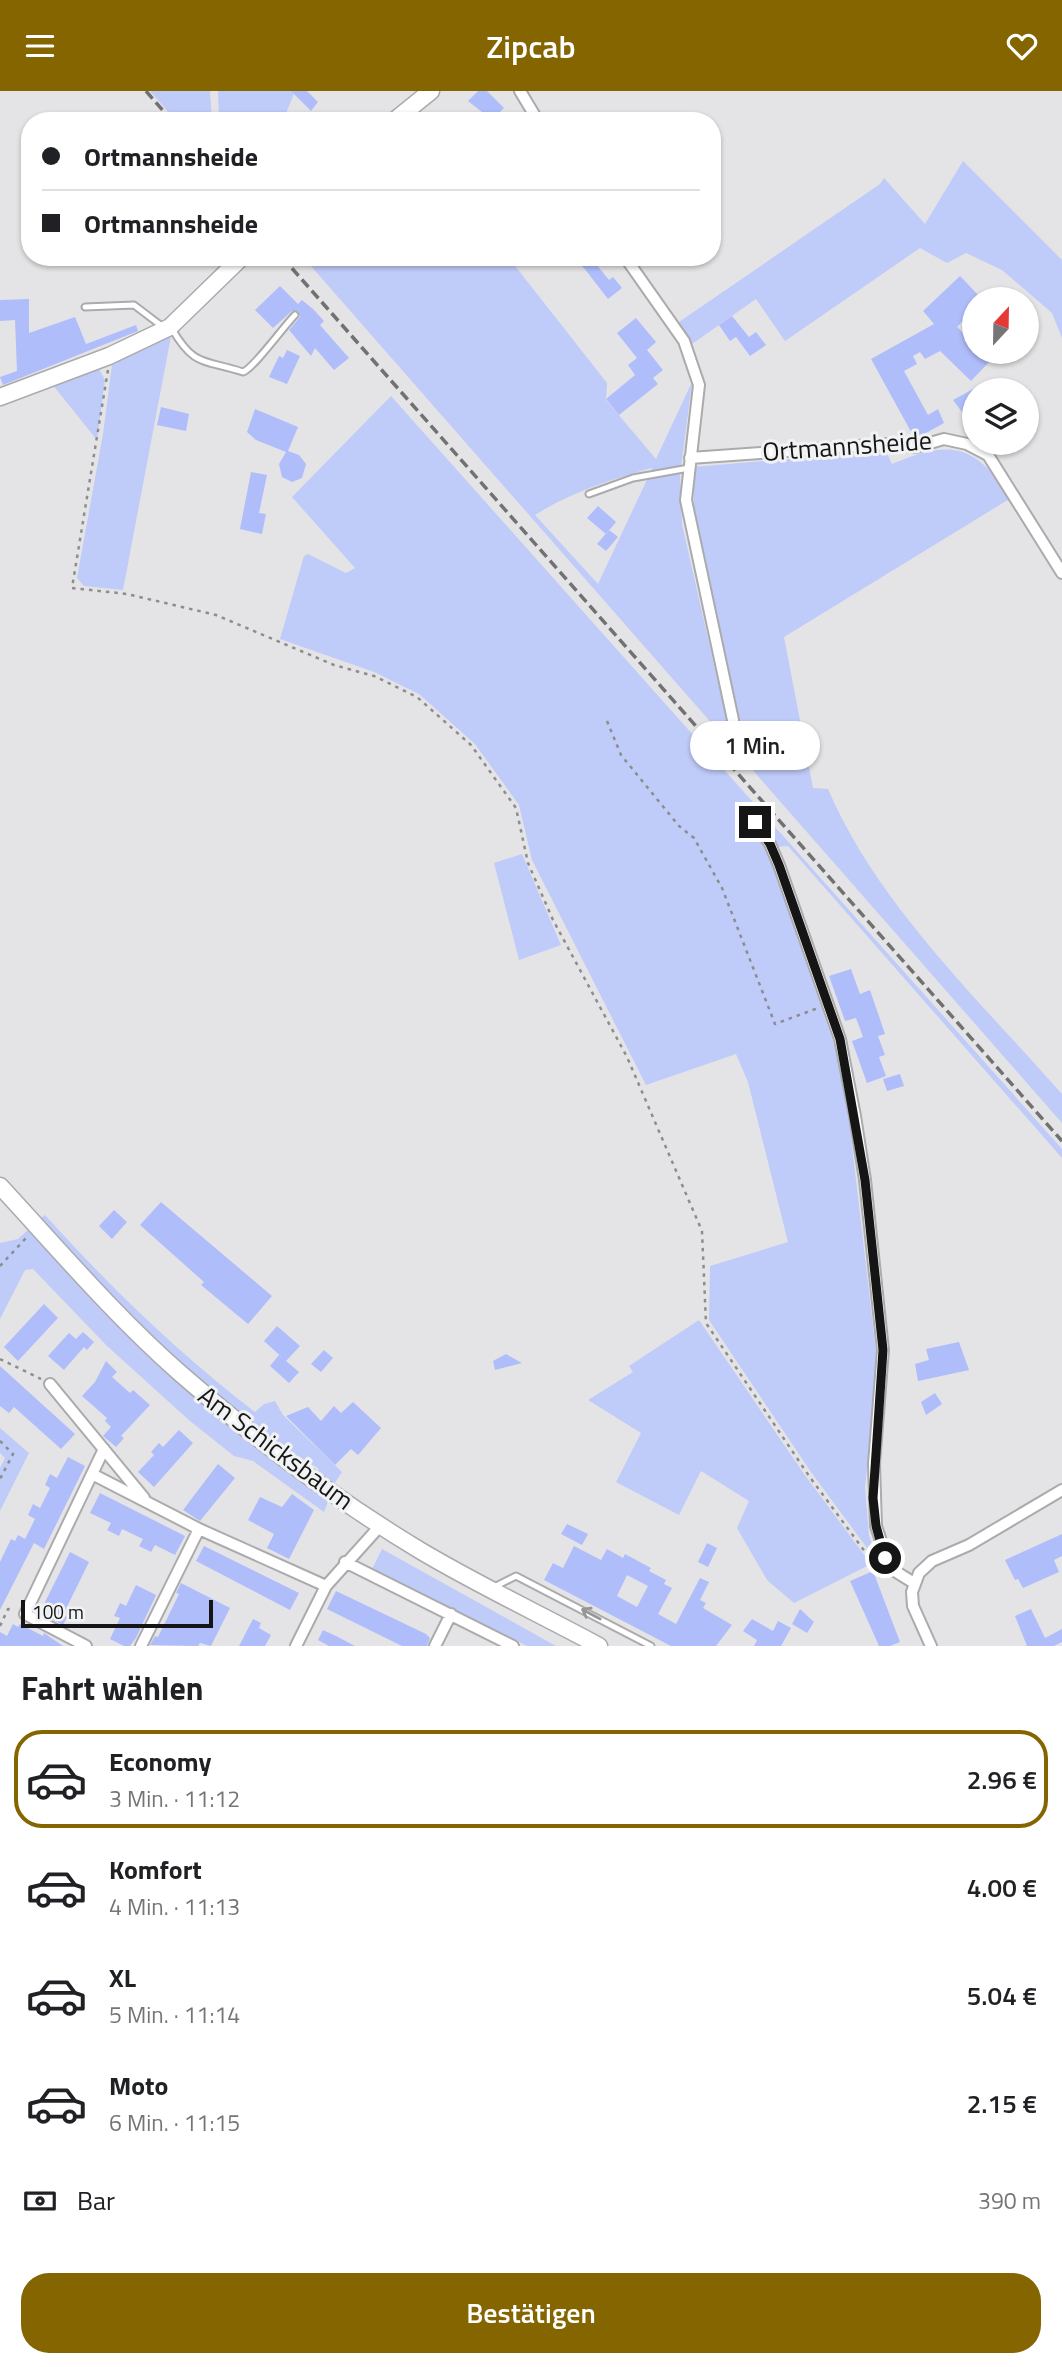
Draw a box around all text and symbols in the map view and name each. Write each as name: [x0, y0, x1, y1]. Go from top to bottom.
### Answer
text: Zipcab: [486, 22, 576, 70]
icon: menu: [21, 27, 59, 65]
icon: heart: [1003, 27, 1041, 65]
text: Ortmannsheide: [84, 137, 258, 176]
text: Ortmannsheide: [84, 204, 258, 243]
north arrow: [962, 287, 1040, 364]
map controls: [962, 287, 1039, 455]
button: layers: [962, 378, 1039, 455]
street label: Ortmannsheide: [761, 420, 933, 471]
callout: 1 Min.: [690, 721, 820, 769]
text: 1 Min.: [724, 728, 786, 763]
route end: [739, 806, 771, 838]
street label: Am Schicksbaum: [190, 1376, 362, 1519]
route start: [869, 1542, 901, 1574]
scale bar: [21, 1597, 214, 1629]
text: 100 m: [32, 1597, 84, 1626]
one-way arrow: [581, 1607, 602, 1621]
text: Fahrt wählen: [21, 1664, 204, 1712]
text: Economy: [109, 1742, 211, 1781]
icon: car: [25, 1748, 88, 1811]
text: 2.96 €: [967, 1760, 1037, 1799]
text: 3 Min. · 11:12: [109, 1781, 240, 1816]
text: Komfort: [109, 1850, 202, 1889]
icon: car: [25, 1856, 88, 1919]
text: 4.00 €: [967, 1868, 1037, 1907]
text: 4 Min. · 11:13: [109, 1889, 240, 1924]
text: XL: [109, 1958, 136, 1997]
icon: car: [25, 1964, 88, 2027]
text: 5.04 €: [967, 1976, 1037, 2015]
text: 5 Min. · 11:14: [109, 1997, 240, 2032]
text: Moto: [109, 2066, 168, 2105]
icon: car: [25, 2072, 88, 2135]
text: 2.15 €: [967, 2084, 1037, 2123]
text: 6 Min. · 11:15: [109, 2105, 240, 2140]
text: Bar: [77, 2181, 115, 2220]
icon: cash: [21, 2182, 59, 2220]
text: 390 m: [978, 2183, 1041, 2218]
button: Bestätigen: [21, 2273, 1041, 2353]

